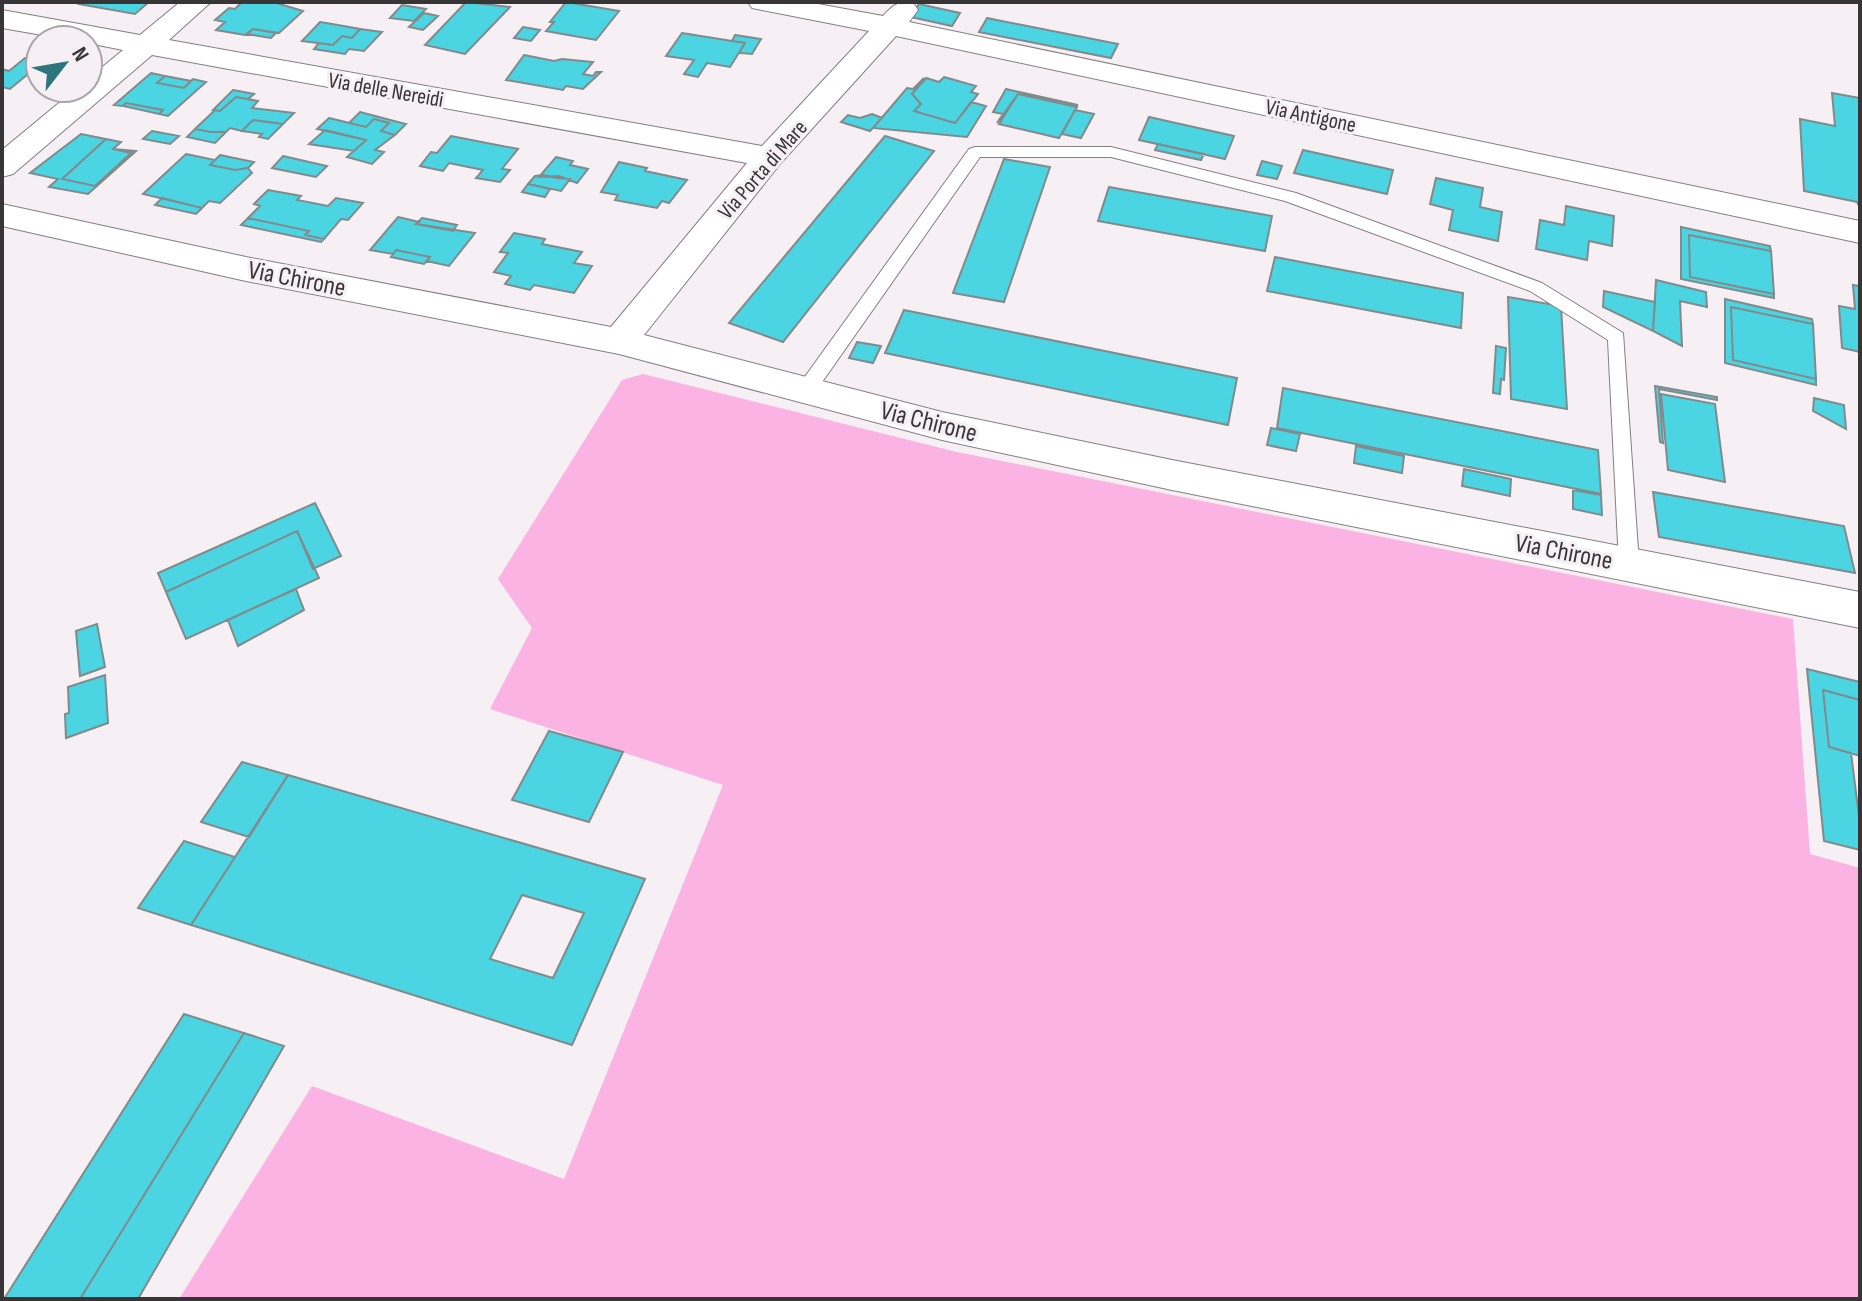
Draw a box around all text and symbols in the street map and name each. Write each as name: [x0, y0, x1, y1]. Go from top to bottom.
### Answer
north arrow: [24, 24, 104, 104]
text: N: [65, 42, 94, 66]
street label: Via delle Nereidi: [326, 67, 446, 114]
street label: Via Antigone: [1263, 94, 1359, 139]
street label: Via Porta di Mare: [713, 115, 814, 225]
street label: Via Chirone: [245, 255, 348, 304]
street label: Via Chirone: [877, 395, 980, 449]
street label: Via Chirone: [1512, 528, 1615, 577]

